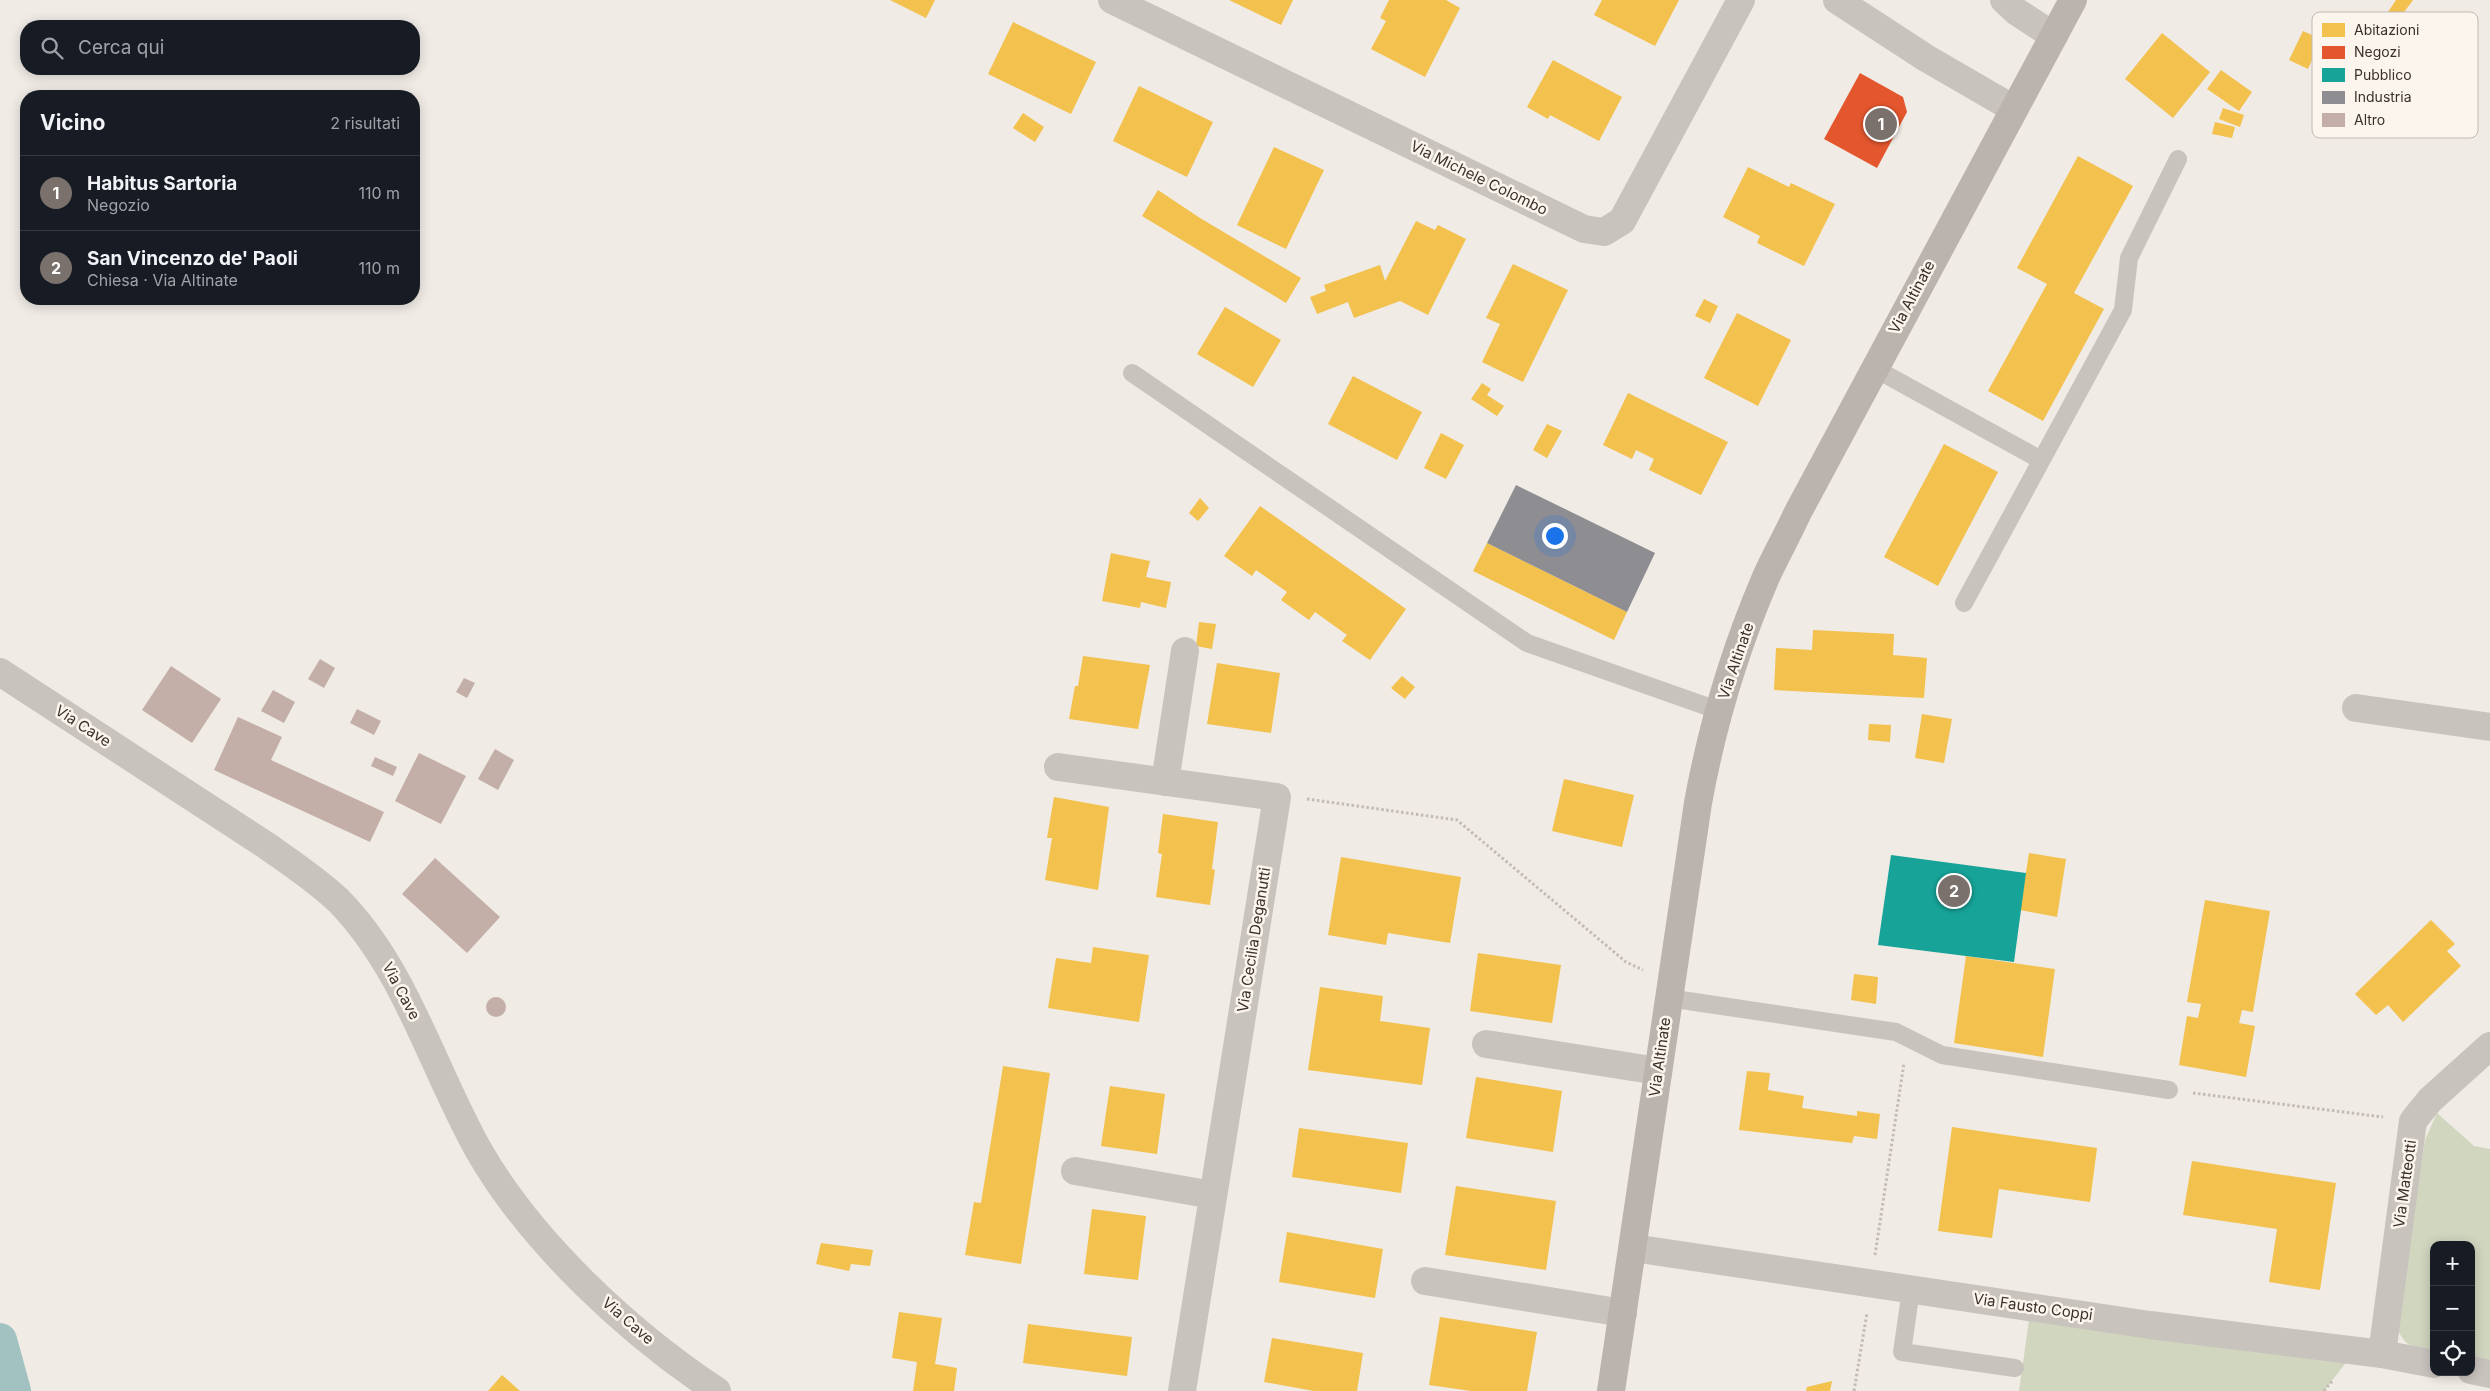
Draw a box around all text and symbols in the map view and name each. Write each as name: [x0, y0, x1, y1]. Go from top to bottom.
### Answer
legend: [2312, 12, 2478, 138]
search box: [20, 20, 420, 75]
text: Abitazioni: [2354, 21, 2419, 38]
icon: search: [38, 34, 66, 62]
text: Cerca qui: [78, 36, 164, 59]
text: Negozi: [2354, 43, 2401, 60]
text: Pubblico: [2354, 66, 2412, 83]
text: Industria: [2354, 88, 2412, 105]
pin: 1: [1865, 105, 1897, 143]
text: Vicino: [40, 110, 105, 135]
text: Altro: [2354, 111, 2385, 128]
text: 2 risultati: [330, 113, 400, 133]
street label: Via Michele Colombo: [1407, 136, 1551, 219]
text: Habitus Sartoria: [87, 172, 237, 195]
text: 1: [53, 183, 59, 203]
text: 110 m: [358, 183, 400, 203]
text: Negozio: [87, 195, 150, 215]
text: San Vincenzo de' Paoli: [87, 247, 298, 270]
street label: Via Altinate: [1884, 257, 1939, 337]
text: 2: [51, 258, 61, 278]
text: 110 m: [358, 258, 400, 278]
text: Chiesa · Via Altinate: [87, 270, 238, 290]
your location: [1542, 523, 1568, 549]
street label: Via Altinate: [1713, 620, 1758, 702]
street label: Via Cave: [52, 701, 115, 751]
street label: Via Cecilia Deganutti: [1233, 866, 1274, 1014]
pin: 2: [1938, 872, 1970, 910]
street label: Via Cave: [378, 959, 425, 1023]
street label: Via Altinate: [1645, 1016, 1674, 1098]
street label: Via Matteotti: [2389, 1139, 2420, 1229]
map controls: [2430, 1241, 2475, 1376]
button: +: [2430, 1241, 2475, 1286]
button: −: [2430, 1286, 2475, 1331]
street label: Via Fausto Coppi: [1972, 1289, 2094, 1324]
street label: Via Cave: [598, 1293, 658, 1348]
button: locate: [2430, 1331, 2475, 1376]

